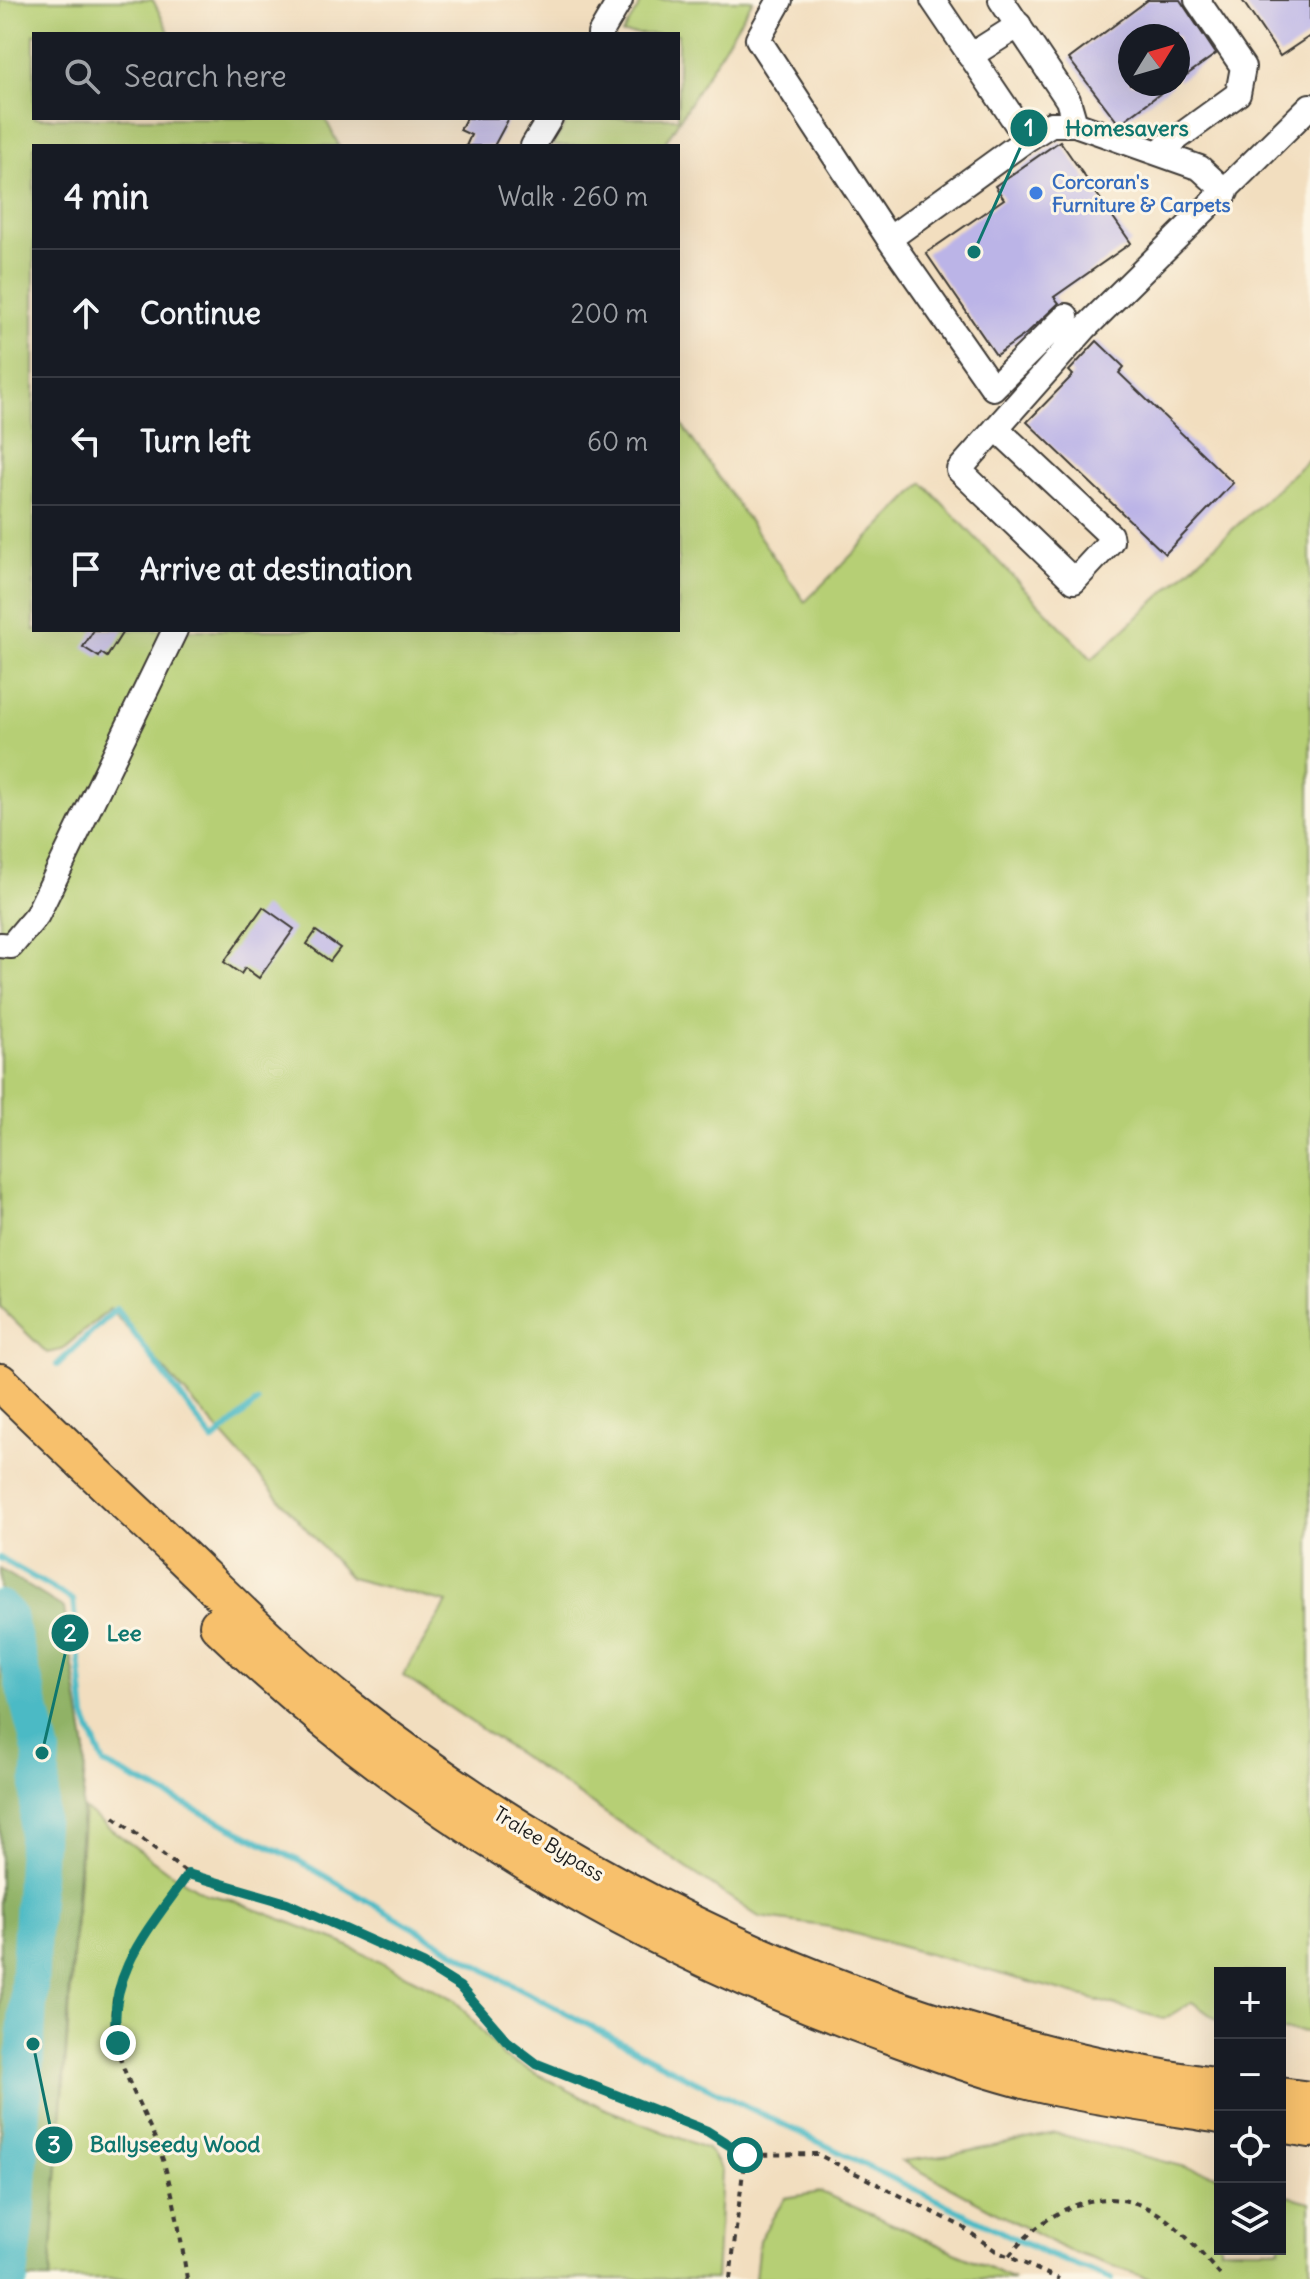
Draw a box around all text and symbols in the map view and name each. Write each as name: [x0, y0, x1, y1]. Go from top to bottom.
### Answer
north arrow: [1118, 24, 1190, 96]
search box: [32, 32, 680, 120]
icon: search: [60, 54, 104, 98]
text: Search here: [124, 57, 287, 95]
callout: Homesavers: [1009, 105, 1205, 151]
text: 1: [1024, 112, 1034, 142]
text: Homesavers: [1065, 114, 1189, 142]
place label: Corcoran's Furniture & Carpets: [1052, 169, 1231, 217]
text: 4 min: [64, 175, 149, 218]
text: Walk · 260 m: [498, 180, 648, 213]
marker: Corcoran's Furniture & Carpets: [1027, 184, 1045, 202]
icon: ahead: [64, 291, 108, 335]
text: Continue: [140, 294, 261, 332]
text: 200 m: [571, 297, 648, 330]
icon: left: [64, 419, 108, 463]
text: Turn left: [140, 422, 251, 460]
text: 60 m: [587, 425, 648, 458]
icon: arrive: [64, 547, 108, 591]
text: Arrive at destination: [140, 550, 412, 588]
callout: Lee: [50, 1610, 157, 1656]
text: 2: [63, 1617, 77, 1647]
text: Lee: [106, 1619, 142, 1647]
street label: Tralee Bypass: [489, 1801, 609, 1886]
map controls: [1214, 1967, 1286, 2255]
button: +: [1214, 1967, 1286, 2039]
route end: [100, 2025, 136, 2061]
button: −: [1214, 2039, 1286, 2111]
button: locate: [1214, 2111, 1286, 2183]
callout: Ballyseedy Wood: [34, 2122, 276, 2168]
text: 3: [47, 2129, 61, 2159]
text: Ballyseedy Wood: [90, 2130, 260, 2158]
route start: [727, 2137, 763, 2173]
button: layers: [1214, 2183, 1286, 2255]

